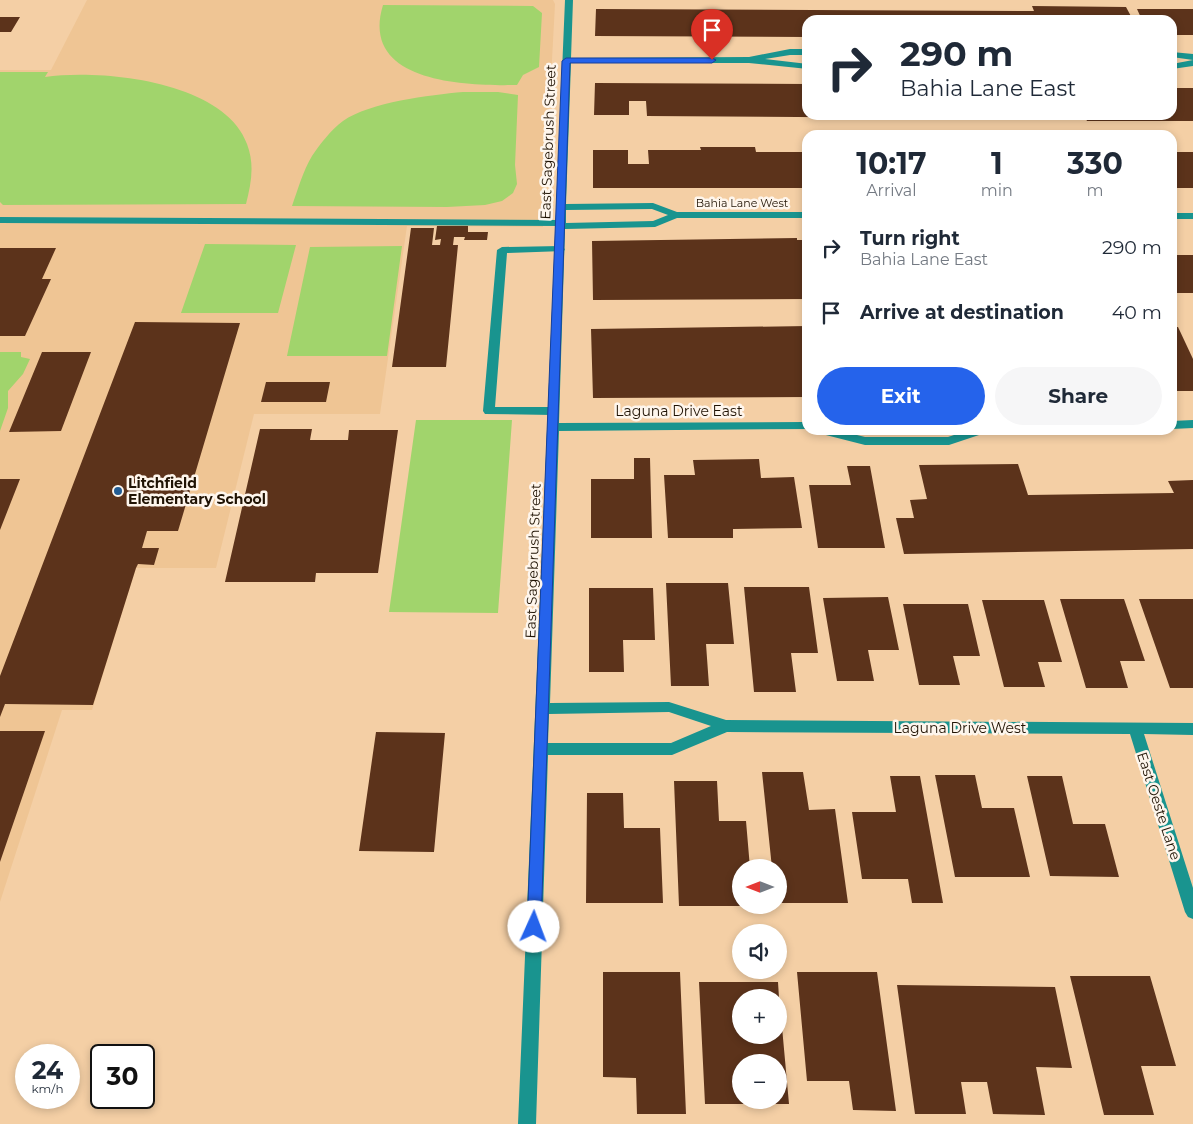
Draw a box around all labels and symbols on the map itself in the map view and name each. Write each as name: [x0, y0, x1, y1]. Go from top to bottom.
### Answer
pin: [691, 9, 733, 60]
street label: East Sagebrush Street: [536, 64, 560, 220]
street label: Bahia Lane West: [696, 196, 789, 210]
street label: Laguna Drive East: [615, 402, 743, 420]
place label: Litchfield Elementary School: [128, 474, 266, 508]
street label: East Sagebrush Street: [521, 483, 545, 639]
marker: Litchfield Elementary School: [112, 485, 124, 497]
street label: Laguna Drive West: [894, 719, 1027, 737]
street label: East Oeste Lane: [1133, 750, 1185, 862]
north arrow: [732, 859, 788, 914]
position arrow: [507, 900, 559, 952]
speed limit sign: 30: [90, 1044, 155, 1109]

